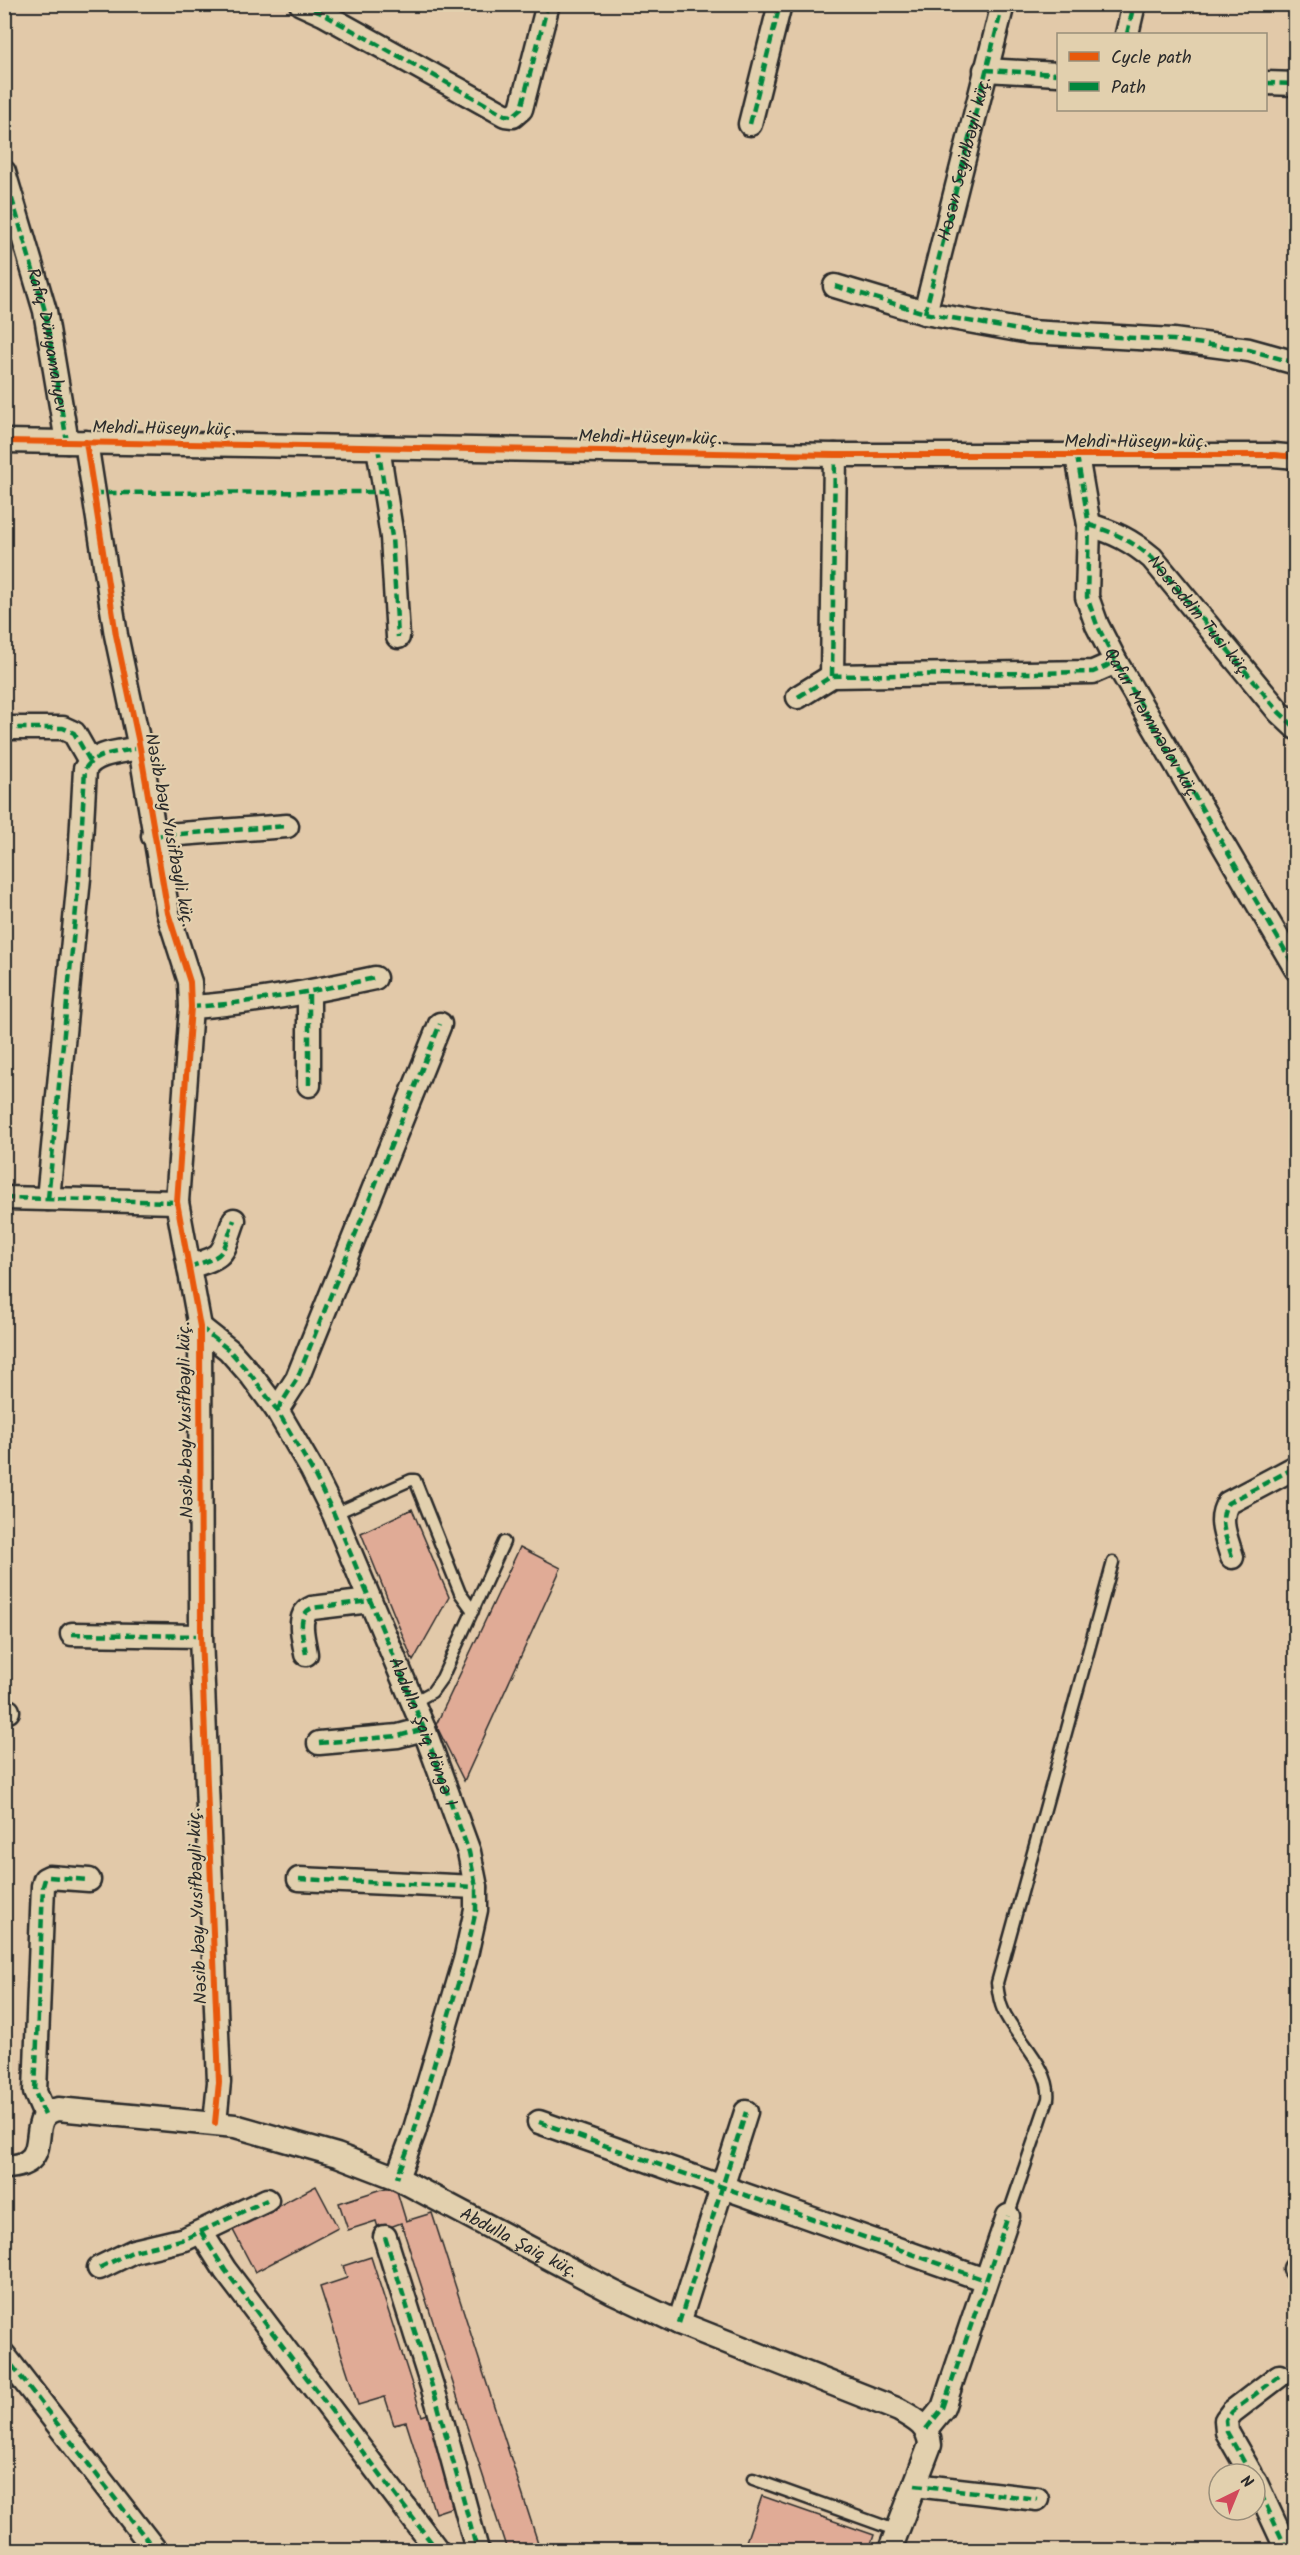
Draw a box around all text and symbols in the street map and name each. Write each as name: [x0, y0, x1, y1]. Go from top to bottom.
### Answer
legend: [1057, 33, 1267, 111]
text: Cycle path: [1111, 44, 1192, 73]
street label: Həsən Seyidbəyli küç.: [931, 74, 1000, 245]
text: Path: [1111, 74, 1146, 103]
street label: Rafiq Dünyamalıyev: [17, 265, 75, 415]
street label: Mehdi Hüseyn küç.: [92, 414, 236, 445]
street label: Mehdi Hüseyn küç.: [578, 423, 722, 454]
street label: Mehdi Hüseyn küç.: [1064, 428, 1208, 457]
street label: Nəsrəddin Tusi küç.: [1139, 549, 1258, 685]
street label: Qafur Məmmədov küç.: [1095, 643, 1207, 806]
street label: Nəsib bəy Yusifbəyli küç.: [136, 731, 202, 930]
street label: Nəsib bəy Yusifbəyli küç.: [170, 1321, 203, 1519]
street label: Abdulla Şaiq döngə 1: [379, 1653, 464, 1811]
street label: Nəsib bəy Yusifbəyli küç.: [181, 1807, 216, 2005]
street label: Abdulla Şaiq küç.: [454, 2201, 583, 2287]
north arrow: [1207, 2462, 1267, 2522]
text: N: [1234, 2470, 1258, 2495]

